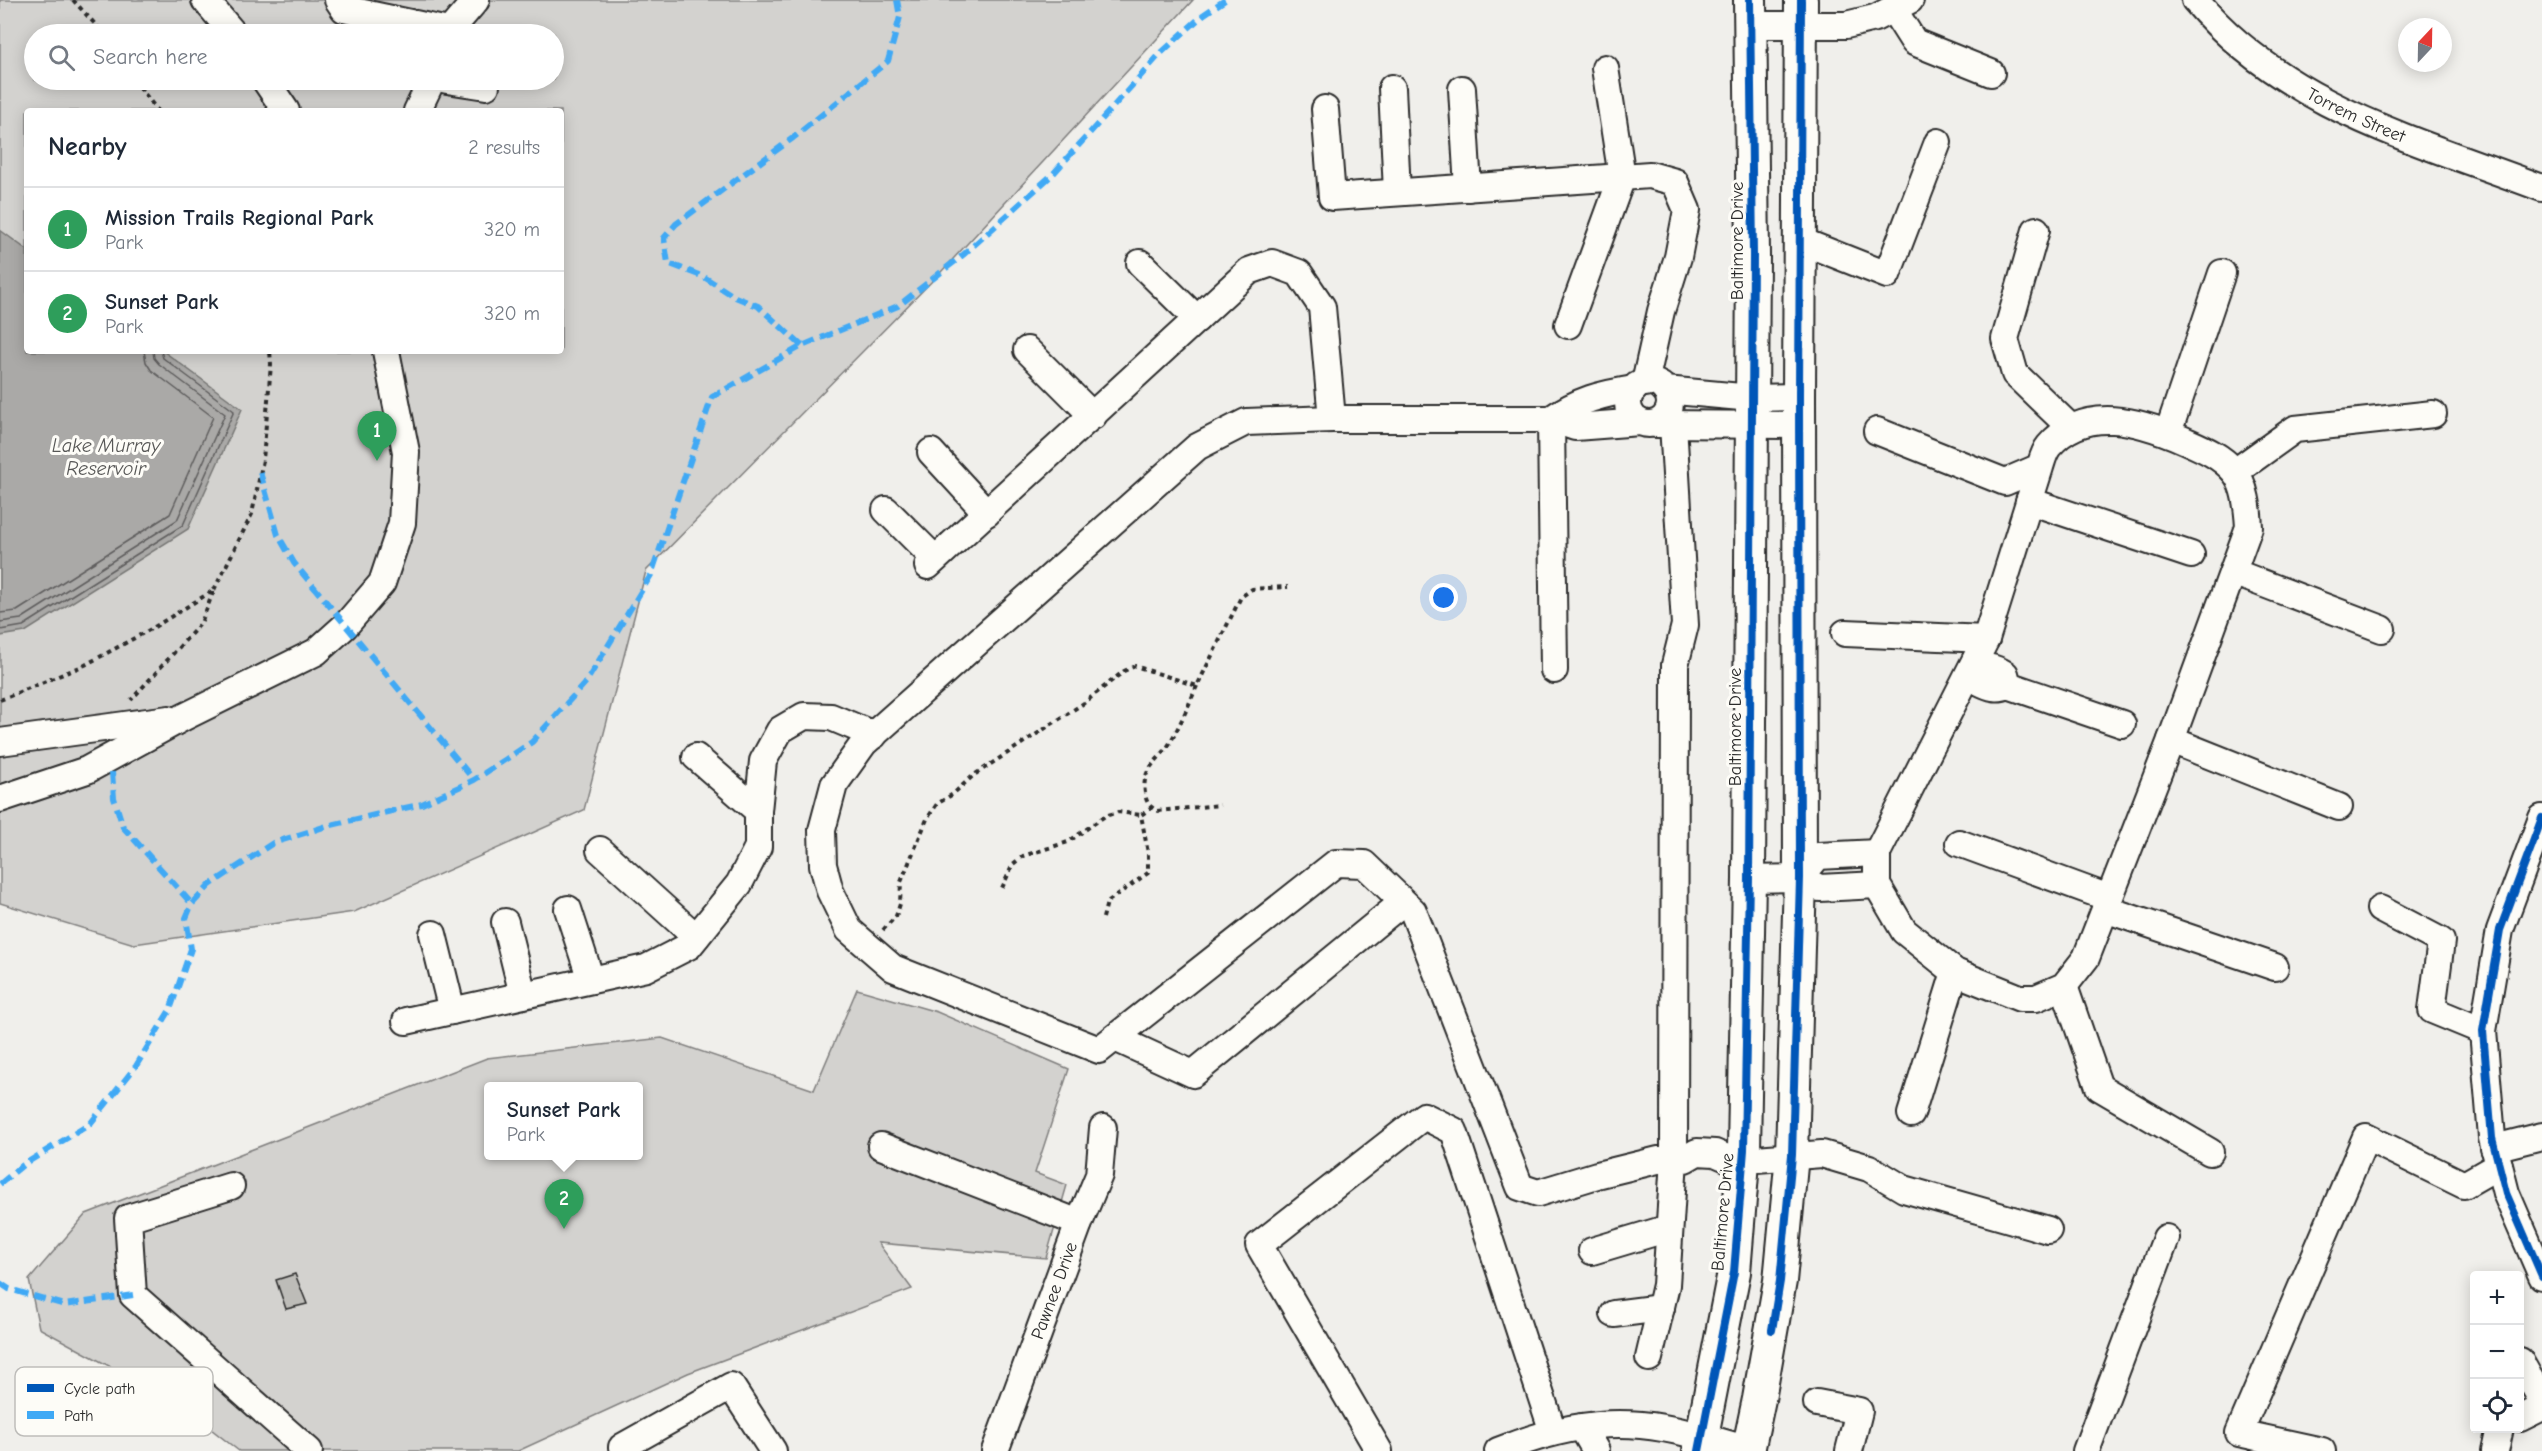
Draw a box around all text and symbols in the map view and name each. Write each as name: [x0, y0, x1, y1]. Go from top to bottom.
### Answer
north arrow: [2398, 18, 2452, 72]
search box: [24, 24, 564, 90]
icon: search: [45, 41, 78, 74]
text: Search here: [93, 44, 208, 70]
street label: Torrem Street: [2303, 83, 2409, 147]
text: Nearby: [48, 132, 127, 162]
text: 2 results: [468, 136, 540, 159]
street label: Baltimore Drive: [1727, 182, 1748, 300]
text: Mission Trails Regional Park: [105, 205, 373, 231]
text: 1: [64, 218, 71, 241]
text: 320 m: [484, 218, 540, 241]
text: Park: [105, 231, 143, 254]
text: Sunset Park: [105, 289, 218, 315]
text: 2: [63, 302, 72, 325]
text: 320 m: [484, 302, 540, 325]
text: Park: [105, 315, 143, 338]
pin: 1: [358, 412, 397, 461]
water label: Lake Murray Reservoir: [52, 434, 161, 480]
your location: [1429, 583, 1458, 612]
street label: Baltimore Drive: [1725, 668, 1746, 786]
popup: [484, 1082, 643, 1160]
text: Sunset Park: [507, 1097, 620, 1123]
text: Park: [507, 1123, 545, 1146]
street label: Baltimore Drive: [1707, 1152, 1739, 1272]
pin: 2: [544, 1180, 584, 1229]
street label: Pawnee Drive: [1027, 1239, 1082, 1342]
map controls: [2470, 1271, 2524, 1433]
button: +: [2470, 1271, 2524, 1325]
button: −: [2470, 1325, 2524, 1379]
legend: [15, 1367, 213, 1436]
button: locate: [2470, 1379, 2524, 1433]
text: Cycle path: [64, 1380, 135, 1398]
text: Path: [64, 1407, 94, 1425]

